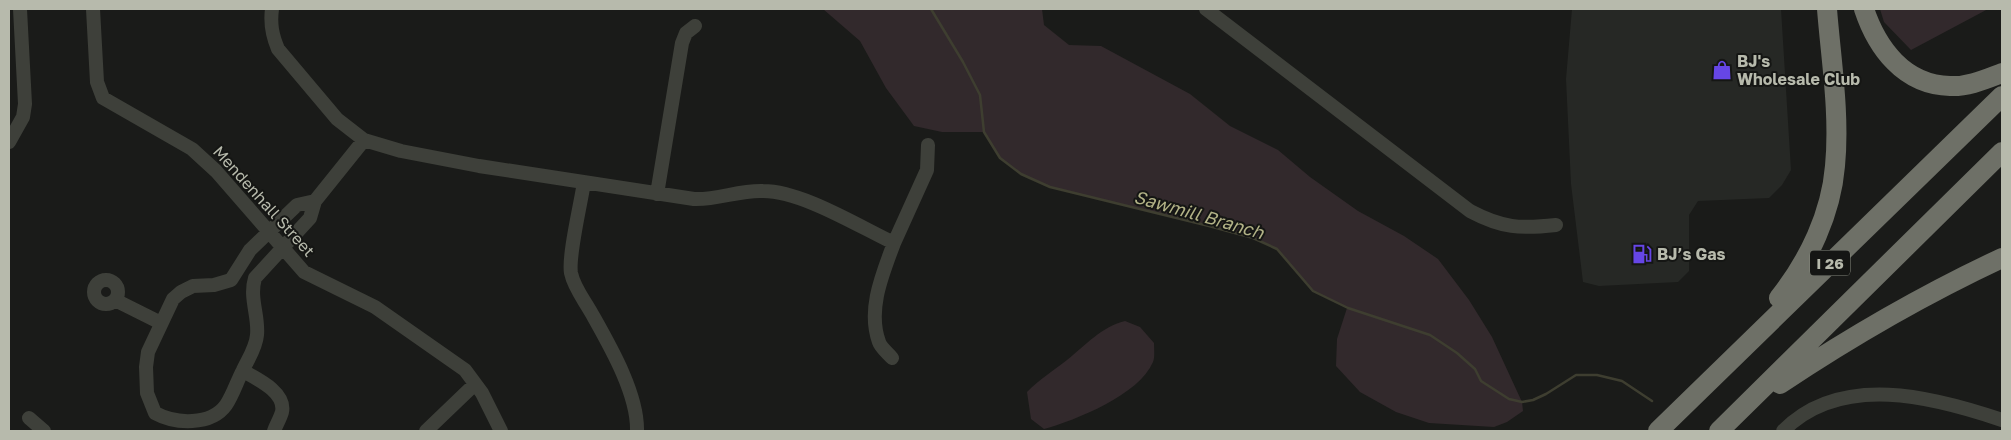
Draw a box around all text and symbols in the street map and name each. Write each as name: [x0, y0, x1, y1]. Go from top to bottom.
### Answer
place label: BJ's Wholesale Club: [1737, 51, 1860, 89]
shop icon: BJ's Wholesale Club: [1711, 59, 1733, 81]
street label: Mendenhall Street: [209, 141, 319, 261]
water label: Sawmill Branch: [1132, 185, 1267, 243]
fuel station icon: BJ’s Gas: [1631, 243, 1653, 265]
place label: BJ’s Gas: [1657, 244, 1725, 264]
road number: I 26: [1810, 250, 1850, 276]

